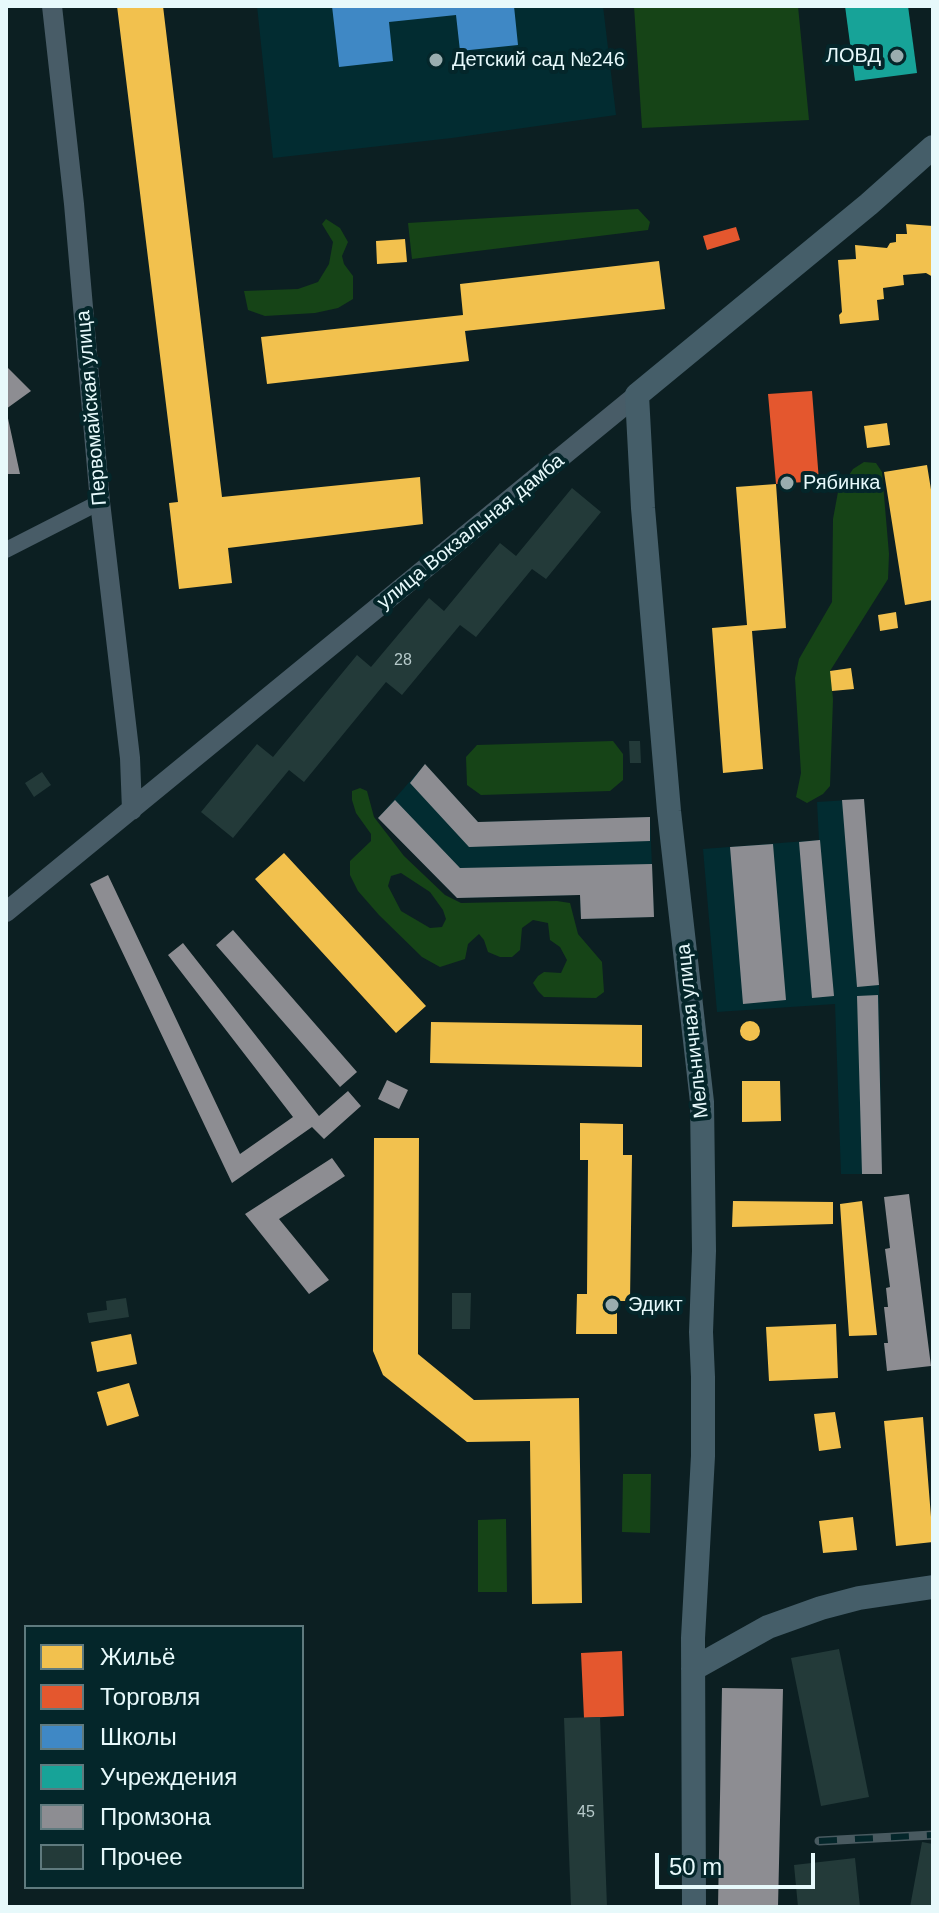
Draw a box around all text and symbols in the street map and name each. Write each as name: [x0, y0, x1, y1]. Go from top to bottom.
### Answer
place label: ЛОВД: [826, 44, 881, 68]
marker: ЛОВД: [888, 47, 906, 65]
place label: Детский сад №246: [452, 48, 625, 72]
marker: Детский сад №246: [427, 51, 445, 69]
street label: Первомайская улица: [72, 309, 112, 507]
street label: улица Вокзальная дамба: [373, 449, 569, 615]
place label: Рябинка: [803, 471, 880, 495]
marker: Рябинка: [778, 474, 796, 492]
house number: 28: [394, 651, 412, 671]
street label: Мельничная улица: [672, 942, 714, 1120]
place label: Эдикт: [628, 1293, 683, 1317]
marker: Эдикт: [603, 1296, 621, 1314]
legend: [24, 1625, 304, 1889]
text: Жильё: [100, 1643, 175, 1670]
text: Торговля: [100, 1683, 200, 1710]
text: Школы: [100, 1723, 177, 1750]
text: Учреждения: [100, 1763, 237, 1790]
text: Промзона: [100, 1803, 211, 1830]
house number: 45: [577, 1803, 595, 1823]
scale bar: [659, 1837, 819, 1887]
text: Прочее: [100, 1843, 183, 1870]
text: 50 m: [669, 1853, 722, 1880]

